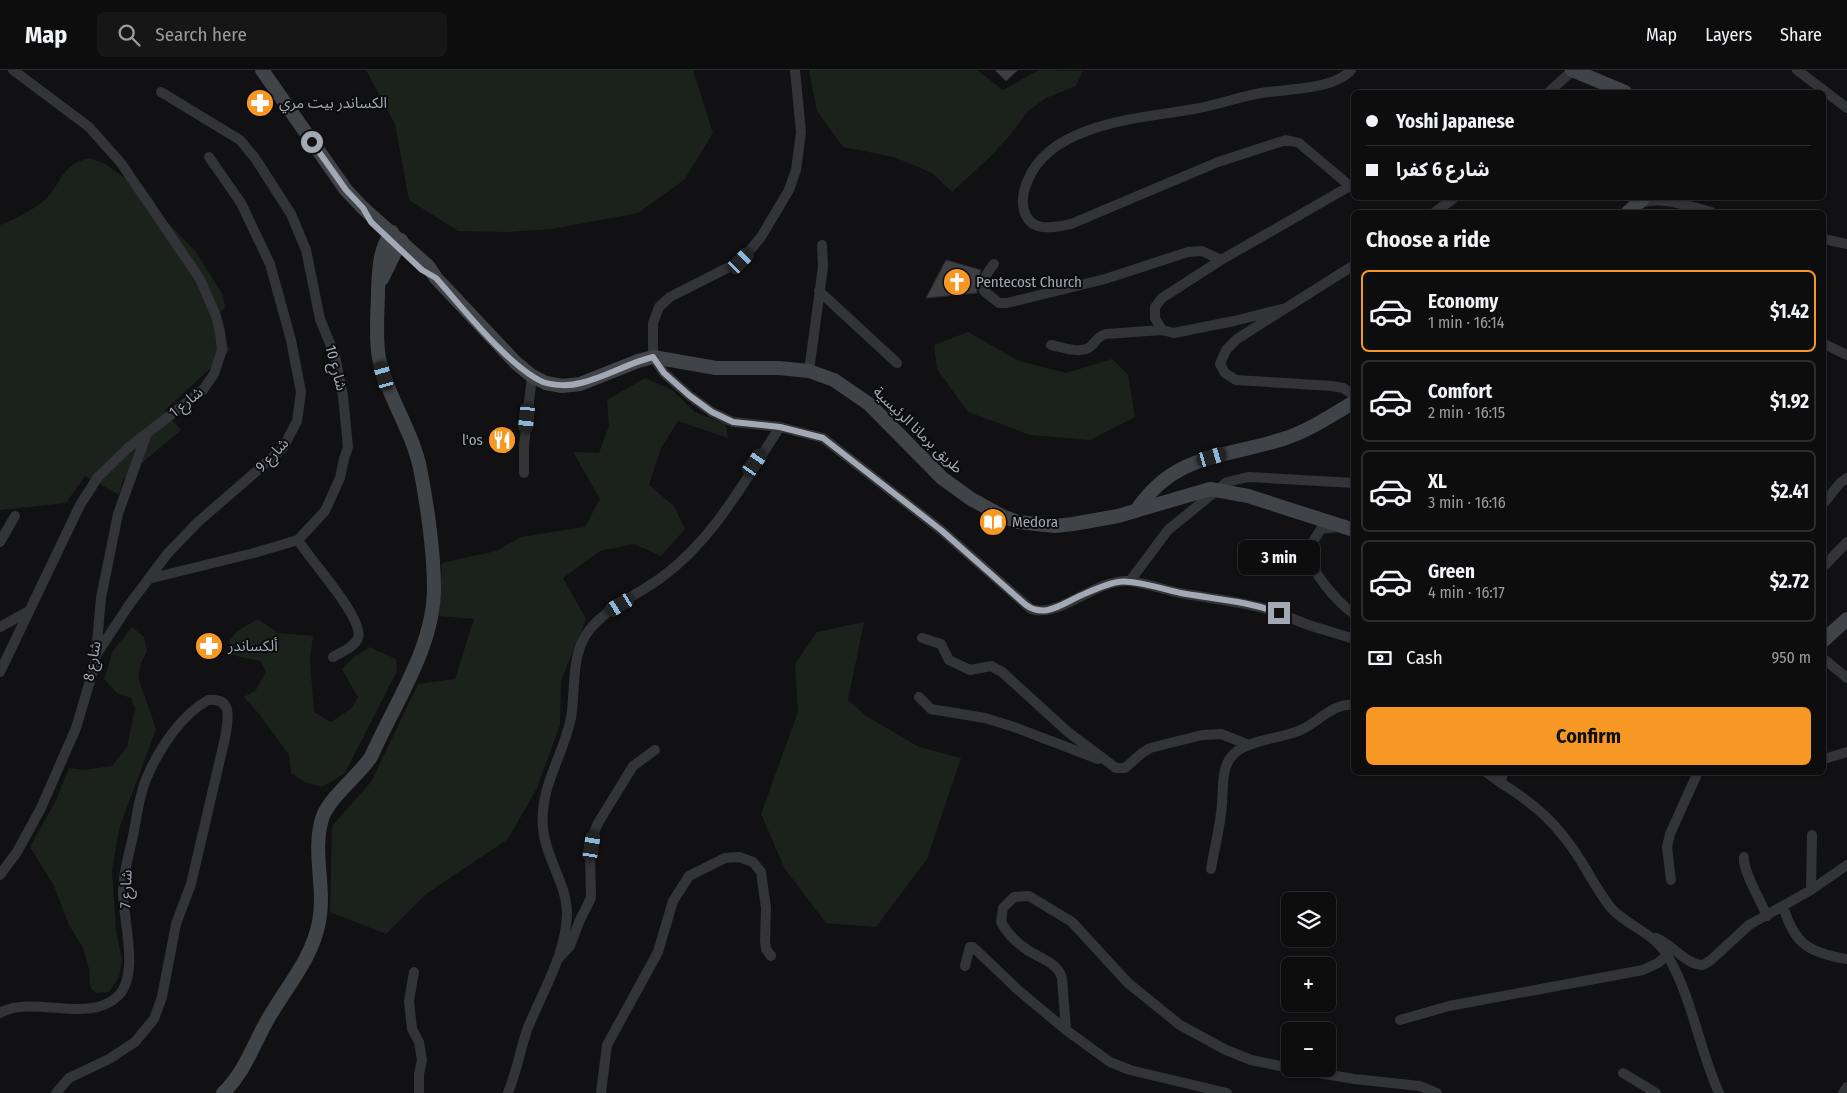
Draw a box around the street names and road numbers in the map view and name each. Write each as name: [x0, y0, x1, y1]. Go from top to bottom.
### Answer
street label: شارع 10: [318, 343, 351, 394]
street label: شارع 1: [165, 383, 209, 423]
street label: طريق برمانا الرئيسية: [869, 383, 967, 478]
street label: شارع 9: [252, 434, 295, 478]
street label: شارع 8: [79, 639, 108, 683]
street label: شارع 7: [116, 869, 139, 909]

